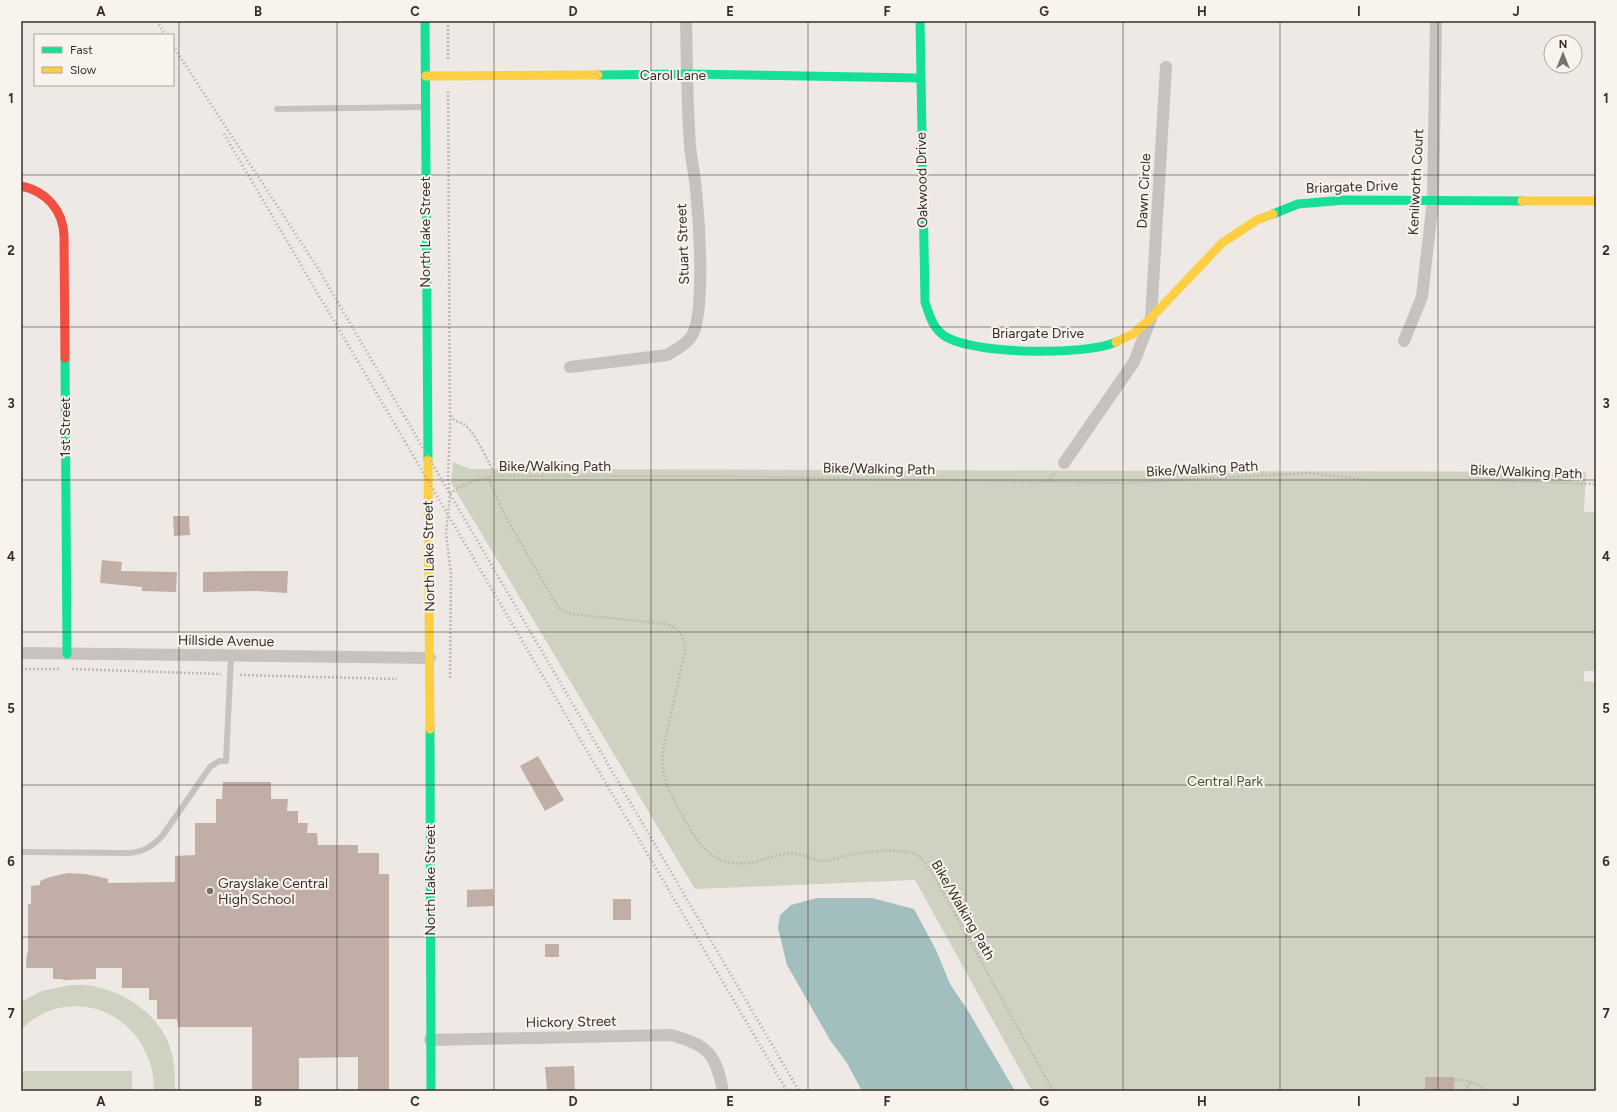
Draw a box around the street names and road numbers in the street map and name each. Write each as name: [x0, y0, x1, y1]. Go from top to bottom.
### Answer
street label: Carol Lane: [640, 67, 707, 84]
street label: Kenilworth Court: [1405, 128, 1427, 236]
street label: Oakwood Drive: [913, 132, 931, 228]
street label: Dawn Circle: [1134, 153, 1154, 229]
street label: North Lake Street: [417, 176, 434, 288]
street label: Briargate Drive: [1305, 177, 1399, 197]
street label: Stuart Street: [673, 203, 693, 285]
street label: Briargate Drive: [992, 325, 1085, 342]
street label: 1st Street: [57, 397, 74, 457]
street label: Bike/Walking Path: [499, 458, 611, 475]
street label: Bike/Walking Path: [1145, 458, 1259, 480]
street label: Bike/Walking Path: [823, 460, 936, 478]
street label: Bike/Walking Path: [1470, 462, 1583, 482]
street label: North Lake Street: [420, 500, 438, 612]
street label: Hillside Avenue: [178, 632, 275, 650]
street label: North Lake Street: [422, 824, 439, 936]
street label: Bike/Walking Path: [928, 857, 999, 963]
street label: Hickory Street: [525, 1013, 617, 1031]

